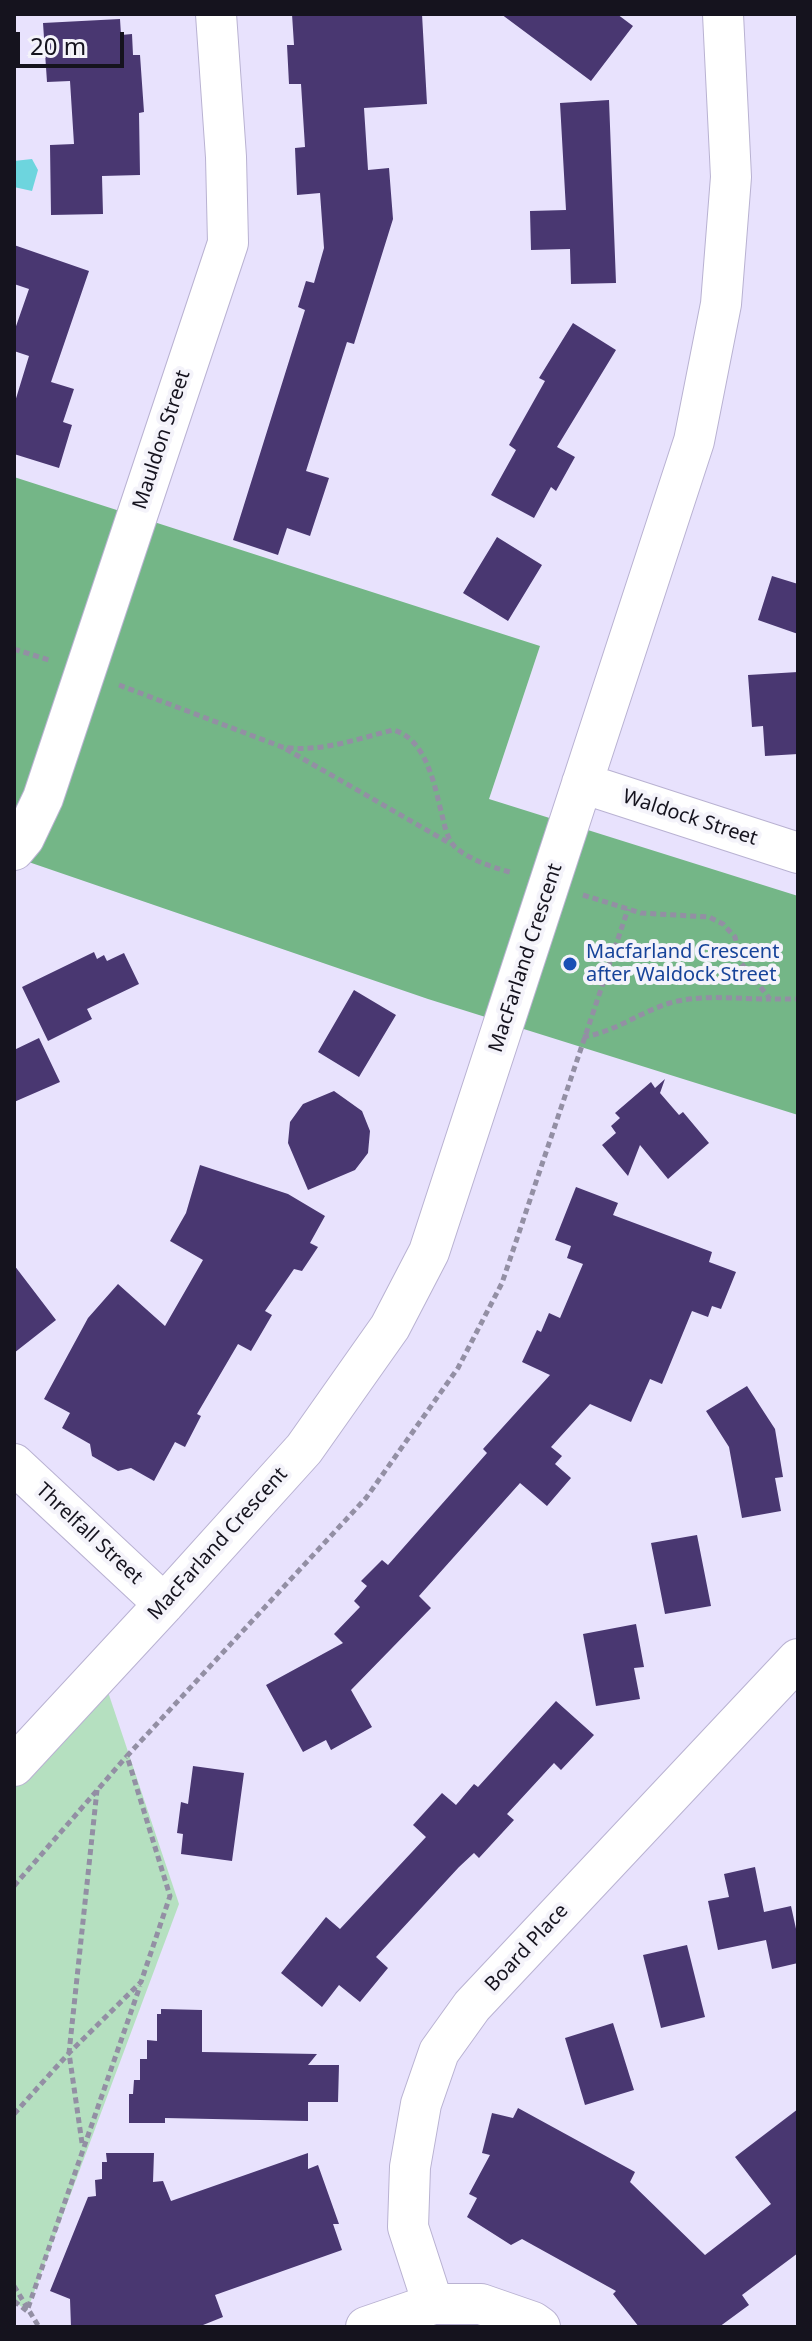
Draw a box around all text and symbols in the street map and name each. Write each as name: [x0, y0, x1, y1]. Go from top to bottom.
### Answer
scale bar: [20, 16, 128, 66]
text: 20 m: [30, 29, 86, 62]
street label: Mauldon Street: [128, 367, 196, 513]
street label: Waldock Street: [620, 785, 760, 851]
street label: MacFarland Crescent: [484, 861, 568, 1055]
place label: Macfarland Crescent after Waldock Street: [586, 940, 779, 987]
marker: Macfarland Crescent after Waldock Street: [561, 955, 579, 973]
street label: MacFarland Crescent: [143, 1463, 293, 1625]
street label: Threlfall Street: [31, 1478, 147, 1590]
street label: Board Place: [480, 1899, 574, 1997]

